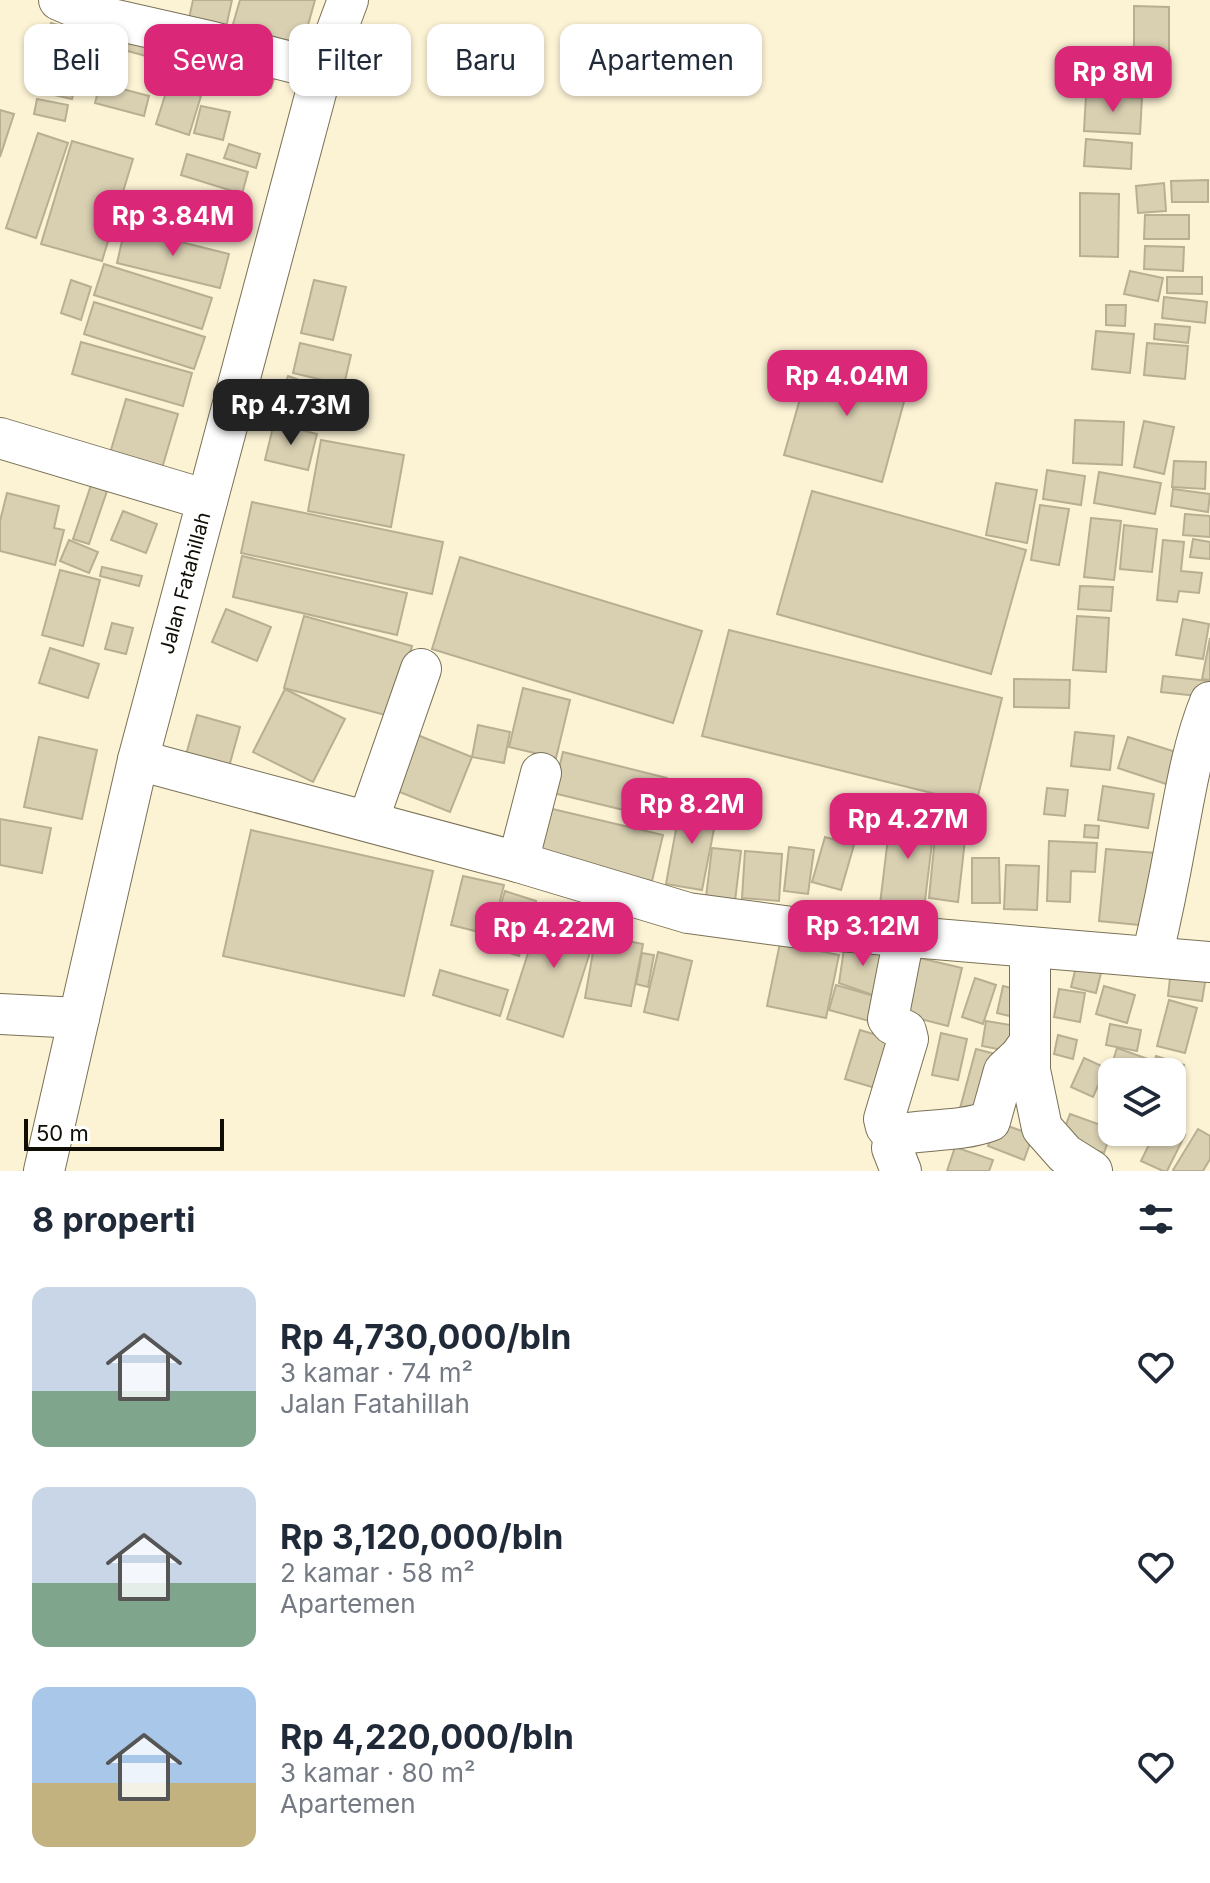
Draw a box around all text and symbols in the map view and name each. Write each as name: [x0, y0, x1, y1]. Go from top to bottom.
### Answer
chip: Beli: [24, 24, 128, 96]
chip: Sewa: [144, 24, 273, 96]
chip: Filter: [289, 24, 411, 96]
chip: Baru: [427, 24, 544, 96]
chip: Apartemen: [560, 24, 762, 96]
pin: Rp 8M: [1057, 46, 1169, 114]
text: Rp 8M: [1073, 56, 1153, 87]
pin: Rp 3.84M: [90, 190, 256, 258]
text: Rp 3.84M: [112, 200, 234, 231]
pin: Rp 4.04M: [764, 350, 930, 418]
text: Rp 4.04M: [785, 360, 909, 391]
pin: Rp 4.73M: [208, 379, 374, 447]
text: Rp 4.73M: [231, 389, 351, 420]
street label: Jalan Fatahillah: [155, 509, 215, 657]
pin: Rp 8.2M: [618, 778, 766, 846]
text: Rp 8.2M: [639, 788, 745, 819]
pin: Rp 4.27M: [825, 793, 991, 861]
text: Rp 4.27M: [848, 803, 968, 834]
pin: Rp 3.12M: [780, 900, 946, 968]
pin: Rp 4.22M: [471, 902, 637, 970]
text: Rp 3.12M: [806, 910, 920, 941]
text: Rp 4.22M: [493, 912, 615, 943]
map controls: [1098, 1058, 1186, 1146]
button: layers: [1098, 1058, 1186, 1146]
scale bar: [24, 1115, 224, 1151]
text: 50 m: [36, 1120, 89, 1146]
icon: filters: [1134, 1197, 1178, 1241]
text: 8 properti: [32, 1199, 195, 1240]
text: Rp 4,730,000/bln: [280, 1316, 571, 1357]
icon: home: [96, 1319, 192, 1415]
icon: heart: [1134, 1345, 1178, 1389]
text: 3 kamar · 74 m²: [280, 1357, 473, 1388]
text: Jalan Fatahillah: [280, 1388, 470, 1419]
text: Rp 3,120,000/bln: [280, 1516, 564, 1557]
icon: home: [96, 1519, 192, 1615]
icon: heart: [1134, 1545, 1178, 1589]
text: 2 kamar · 58 m²: [280, 1557, 475, 1588]
text: Apartemen: [280, 1588, 416, 1619]
text: Rp 4,220,000/bln: [280, 1716, 574, 1757]
icon: home: [96, 1719, 192, 1815]
icon: heart: [1134, 1745, 1178, 1789]
text: 3 kamar · 80 m²: [280, 1757, 476, 1788]
text: Apartemen: [280, 1788, 416, 1819]

